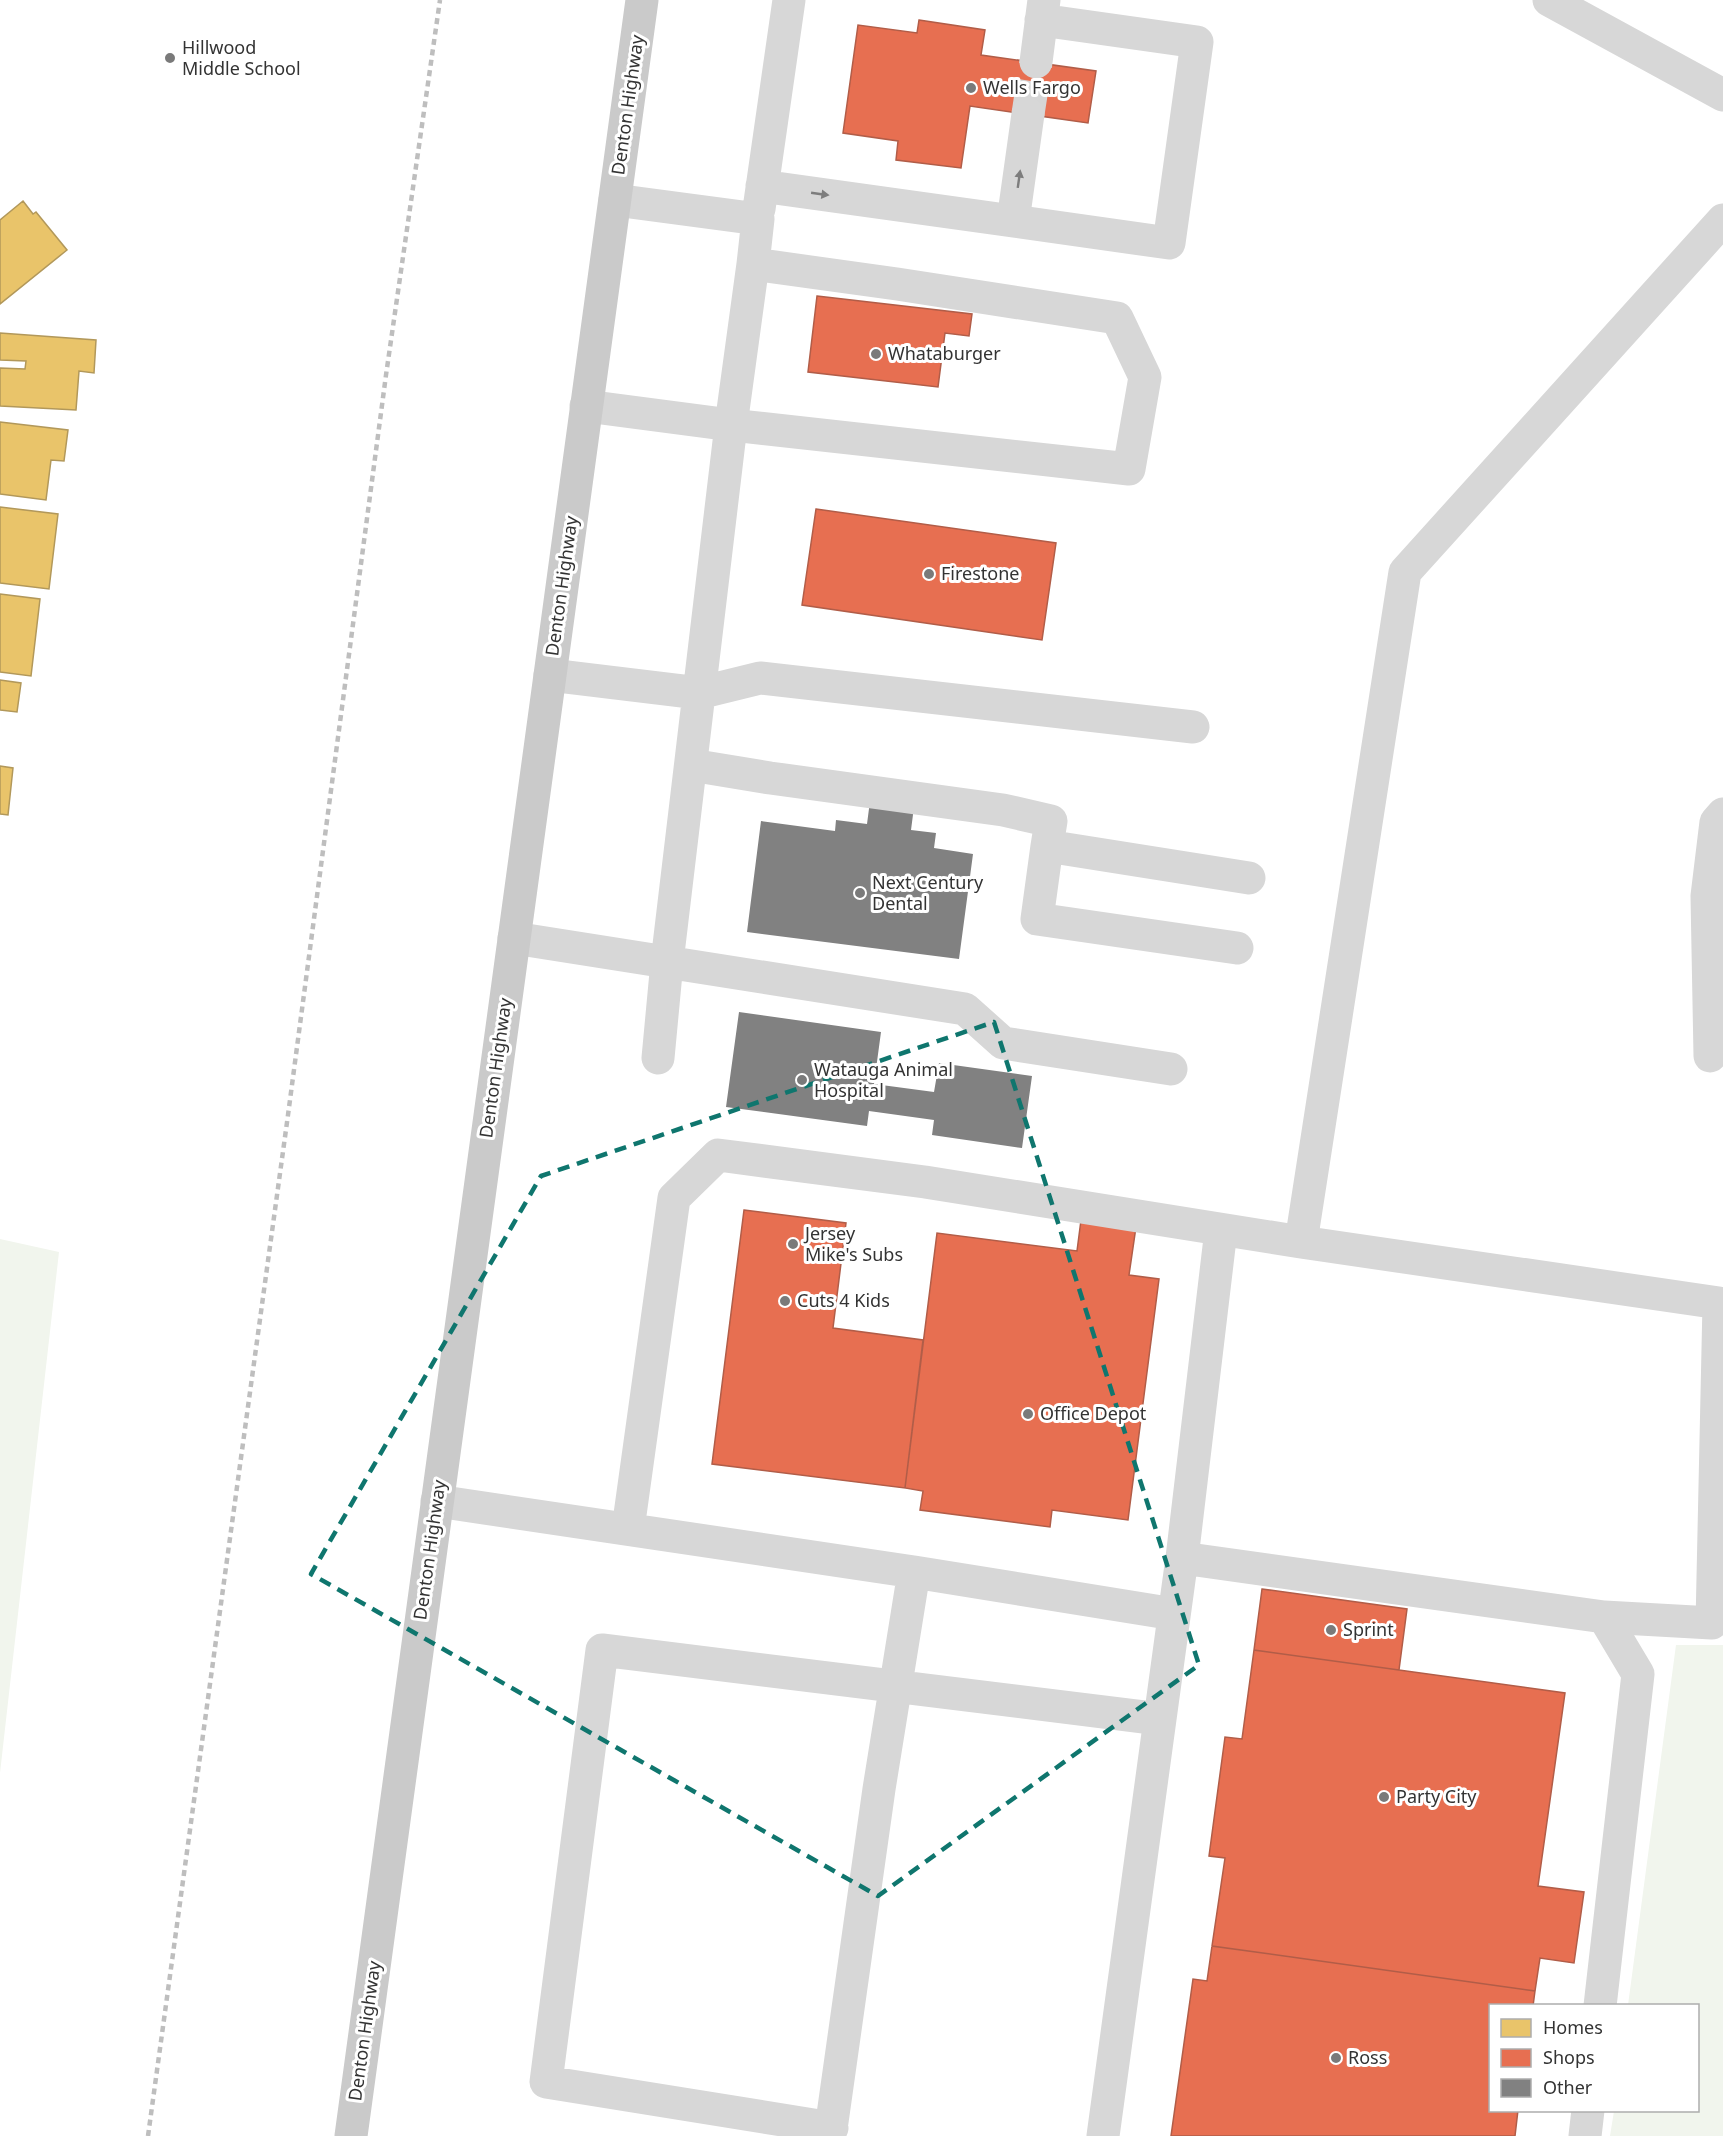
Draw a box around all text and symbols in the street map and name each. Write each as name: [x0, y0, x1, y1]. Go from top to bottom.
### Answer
street label: Denton Highway: [605, 32, 649, 176]
place label: Hillwood Middle School: [182, 35, 301, 80]
marker: Hillwood Middle School: [163, 51, 177, 65]
place label: Wells Fargo: [983, 75, 1081, 99]
marker: Wells Fargo: [964, 81, 978, 95]
one-way arrow: [1014, 169, 1024, 188]
one-way arrow: [811, 190, 830, 199]
place label: Whataburger: [888, 341, 1001, 365]
marker: Whataburger: [869, 347, 883, 361]
street label: Denton Highway: [539, 513, 583, 657]
place label: Firestone: [941, 561, 1020, 585]
marker: Firestone: [922, 567, 936, 581]
place label: Next Century Dental: [872, 870, 984, 915]
marker: Next Century Dental: [853, 886, 867, 900]
street label: Denton Highway: [473, 995, 517, 1139]
place label: Watauga Animal Hospital: [814, 1057, 953, 1102]
marker: Watauga Animal Hospital: [795, 1073, 809, 1087]
place label: Jersey Mike's Subs: [803, 1221, 903, 1266]
marker: Jersey Mike's Subs: [786, 1237, 800, 1251]
place label: Cuts 4 Kids: [797, 1288, 890, 1312]
marker: Cuts 4 Kids: [778, 1294, 792, 1308]
place label: Office Depot: [1040, 1401, 1147, 1425]
marker: Office Depot: [1021, 1407, 1035, 1421]
street label: Denton Highway: [407, 1477, 451, 1621]
place label: Sprint: [1343, 1617, 1394, 1641]
marker: Sprint: [1324, 1623, 1338, 1637]
place label: Party City: [1396, 1784, 1477, 1808]
marker: Party City: [1377, 1790, 1391, 1804]
street label: Denton Highway: [342, 1958, 386, 2102]
legend: [1489, 2004, 1699, 2112]
text: Homes: [1543, 2015, 1603, 2039]
place label: Ross: [1348, 2045, 1387, 2069]
text: Shops: [1543, 2045, 1595, 2069]
marker: Ross: [1329, 2051, 1343, 2065]
text: Other: [1543, 2075, 1593, 2099]

